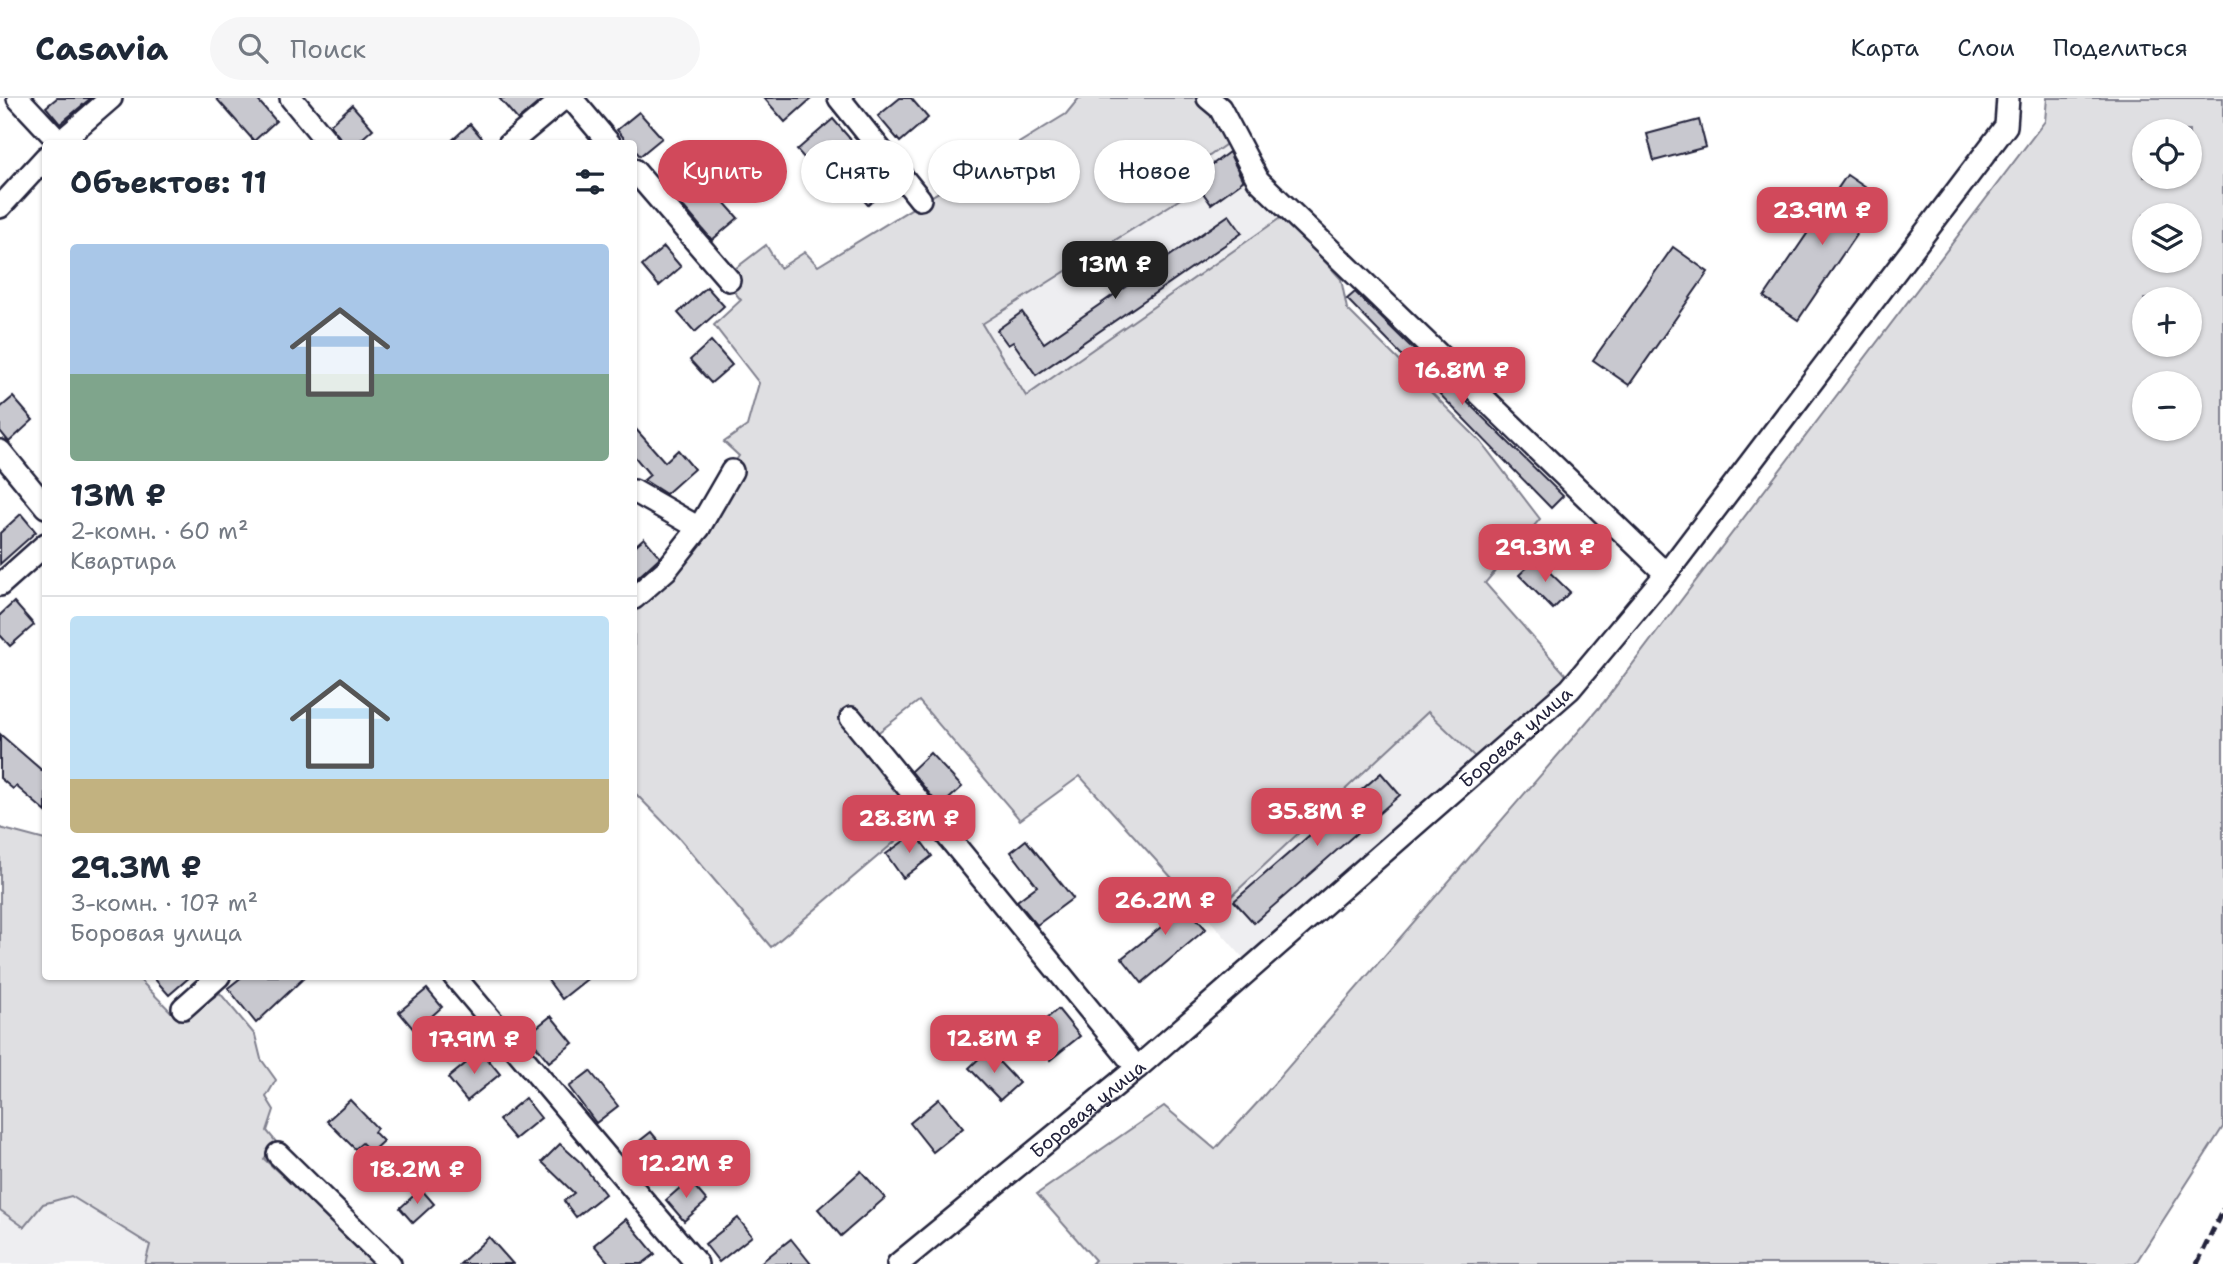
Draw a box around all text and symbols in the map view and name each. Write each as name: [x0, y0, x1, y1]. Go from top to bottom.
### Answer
search box: [210, 17, 700, 80]
text: Casavia: [35, 26, 168, 71]
icon: search: [234, 29, 272, 67]
text: Поиск: [290, 31, 366, 66]
text: Карта: [1851, 32, 1919, 64]
text: Слои: [1957, 32, 2015, 64]
text: Поделиться: [2053, 32, 2188, 64]
map controls: [2132, 119, 2202, 441]
button: locate: [2132, 119, 2202, 189]
chip: Купить: [658, 140, 787, 203]
chip: Снять: [801, 140, 914, 203]
chip: Фильтры: [928, 140, 1080, 203]
chip: Новое: [1094, 140, 1215, 203]
text: Объектов: 11: [70, 162, 267, 203]
icon: filters: [571, 163, 609, 201]
pin: 23.9M ₽: [1757, 188, 1887, 247]
text: 23.9M ₽: [1773, 195, 1871, 225]
button: layers: [2132, 203, 2202, 273]
pin: 13M ₽: [1066, 242, 1164, 301]
text: 13M ₽: [1078, 249, 1152, 279]
button: +: [2132, 287, 2202, 357]
icon: home: [277, 289, 403, 415]
pin: 16.8M ₽: [1397, 348, 1527, 407]
text: 16.8M ₽: [1414, 355, 1510, 385]
button: −: [2132, 371, 2202, 441]
text: 13M ₽: [70, 475, 166, 516]
text: 2-комн. · 60 m²: [70, 516, 248, 546]
pin: 29.3M ₽: [1480, 524, 1610, 584]
text: 29.3M ₽: [1495, 532, 1595, 562]
text: Квартира: [70, 546, 176, 576]
icon: home: [277, 661, 403, 787]
street label: Боровая улица: [1454, 681, 1578, 793]
pin: 35.8M ₽: [1252, 788, 1382, 848]
pin: 28.8M ₽: [844, 796, 974, 855]
text: 35.8M ₽: [1267, 796, 1367, 826]
text: 28.8M ₽: [858, 803, 960, 833]
text: 29.3M ₽: [70, 847, 202, 888]
pin: 26.2M ₽: [1100, 878, 1230, 937]
text: 26.2M ₽: [1114, 885, 1216, 915]
text: 3-комн. · 107 m²: [70, 888, 258, 918]
text: Боровая улица: [70, 918, 242, 948]
pin: 17.9M ₽: [409, 1016, 539, 1076]
pin: 12.8M ₽: [929, 1016, 1059, 1075]
text: 12.8M ₽: [946, 1023, 1042, 1053]
text: 17.9M ₽: [428, 1024, 520, 1054]
street label: Боровая улица: [1025, 1054, 1151, 1164]
pin: 12.2M ₽: [621, 1140, 751, 1200]
pin: 18.2M ₽: [352, 1146, 482, 1206]
text: 12.2M ₽: [638, 1148, 734, 1178]
text: 18.2M ₽: [369, 1154, 465, 1184]

